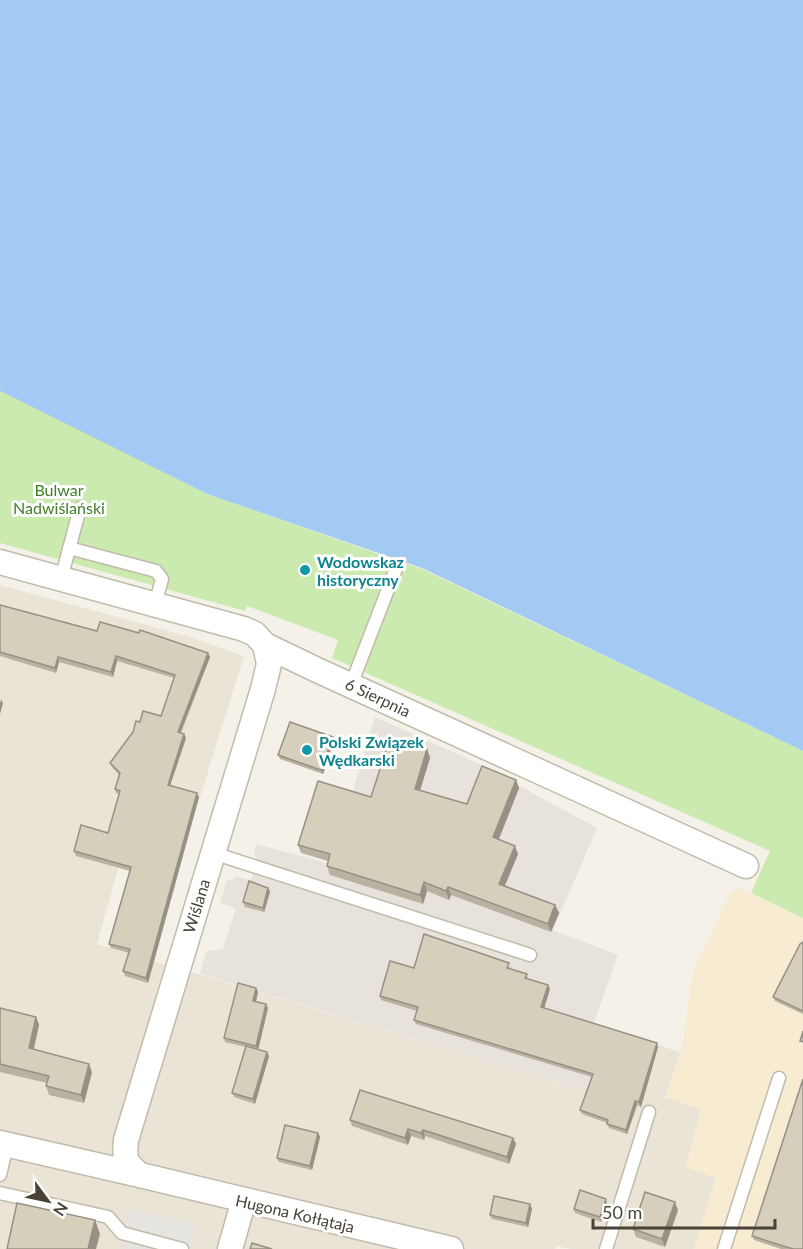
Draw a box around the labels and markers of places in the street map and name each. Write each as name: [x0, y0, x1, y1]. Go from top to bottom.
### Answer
place label: Wodowskaz historyczny: [317, 552, 404, 589]
marker: Wodowskaz historyczny: [298, 563, 312, 577]
place label: Polski Związek Wędkarski: [319, 732, 424, 769]
marker: Polski Związek Wędkarski: [300, 743, 314, 757]

